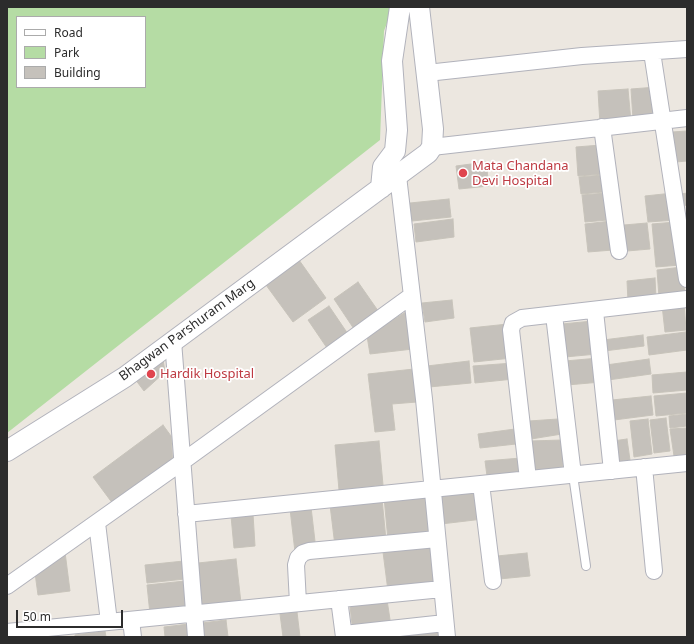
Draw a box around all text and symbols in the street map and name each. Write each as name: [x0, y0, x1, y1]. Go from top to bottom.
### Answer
legend: [16, 16, 146, 88]
text: Road: [54, 24, 83, 41]
text: Park: [54, 44, 79, 61]
text: Building: [54, 64, 101, 81]
place label: Mata Chandana Devi Hospital: [472, 158, 569, 189]
marker: Mata Chandana Devi Hospital: [457, 167, 469, 179]
street label: Bhagwan Parshuram Marg: [116, 276, 258, 384]
place label: Hardik Hospital: [160, 366, 254, 382]
marker: Hardik Hospital: [145, 368, 157, 380]
scale bar: [18, 602, 125, 628]
text: 50 m: [23, 608, 51, 625]

